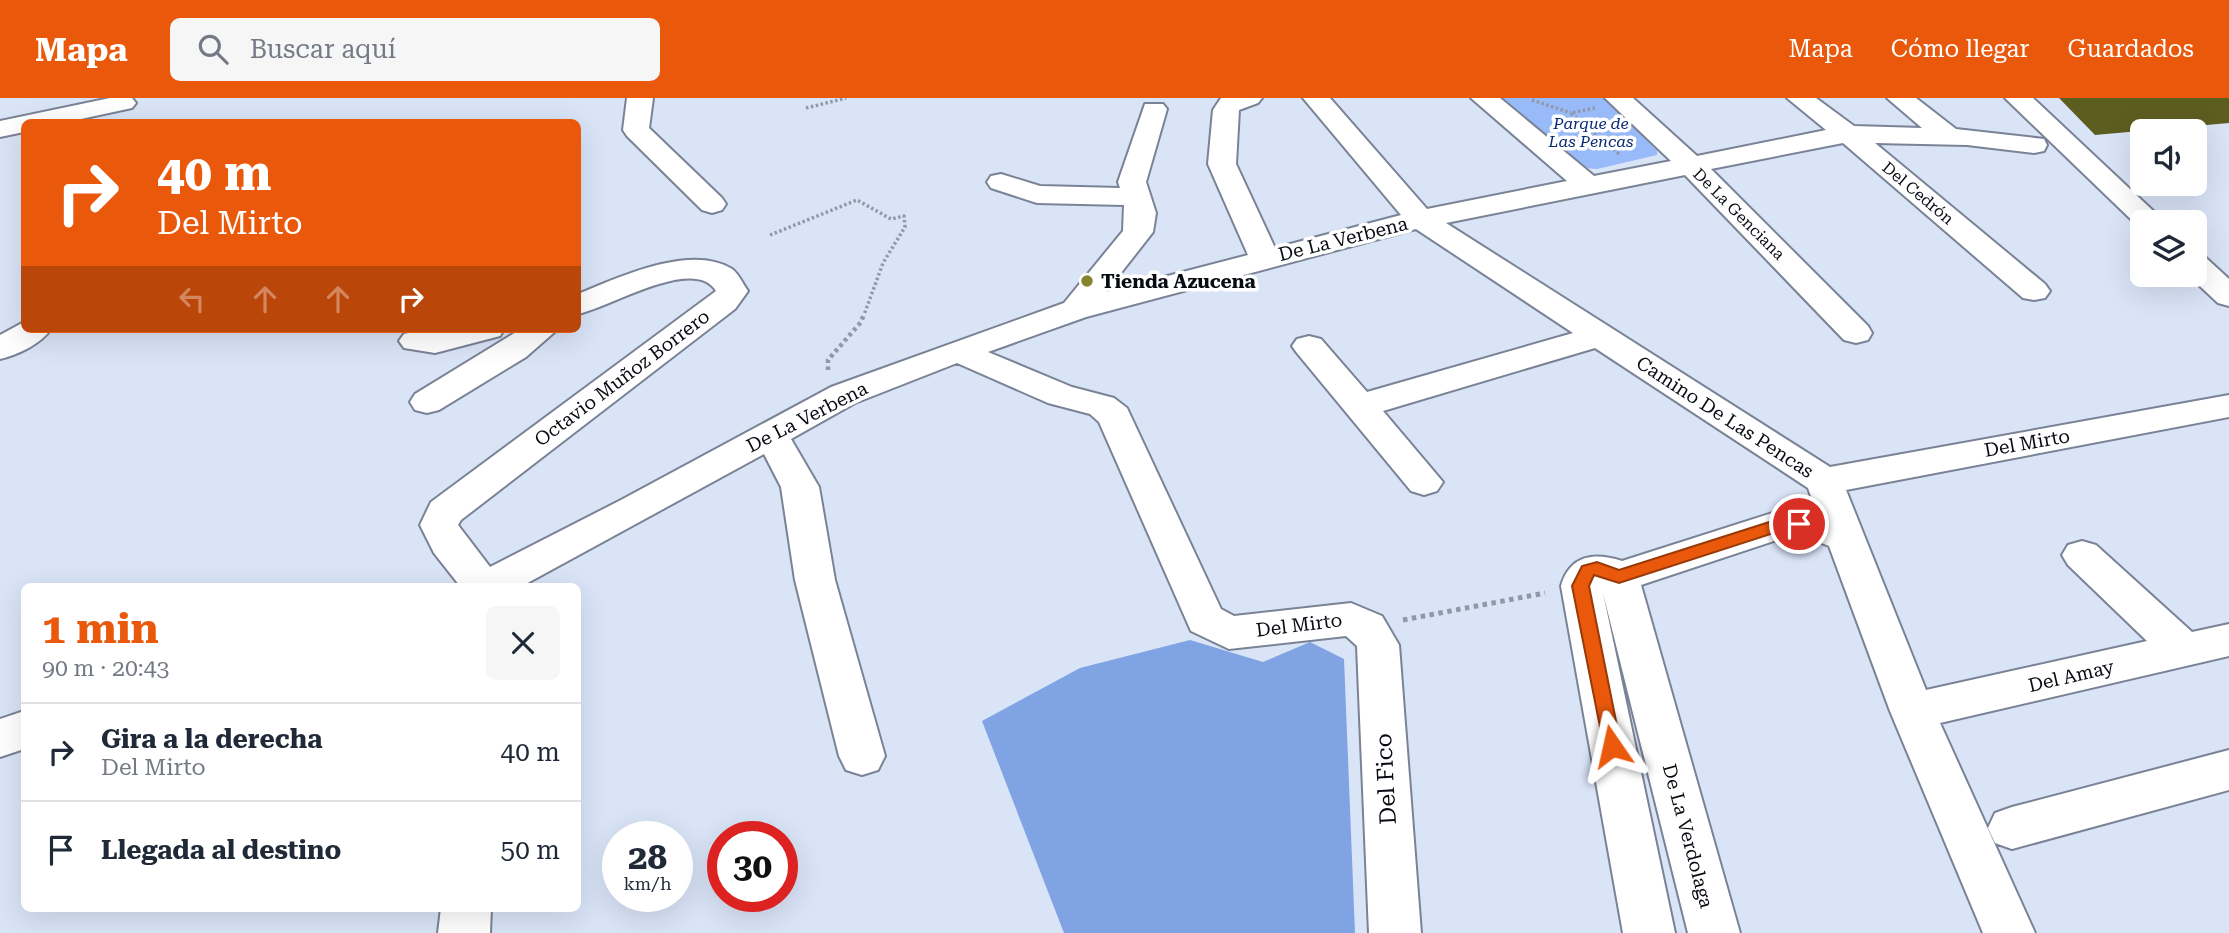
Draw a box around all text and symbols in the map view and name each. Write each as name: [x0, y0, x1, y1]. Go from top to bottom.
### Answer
search box: [170, 18, 660, 81]
text: Mapa: [35, 30, 128, 69]
icon: search: [194, 30, 232, 68]
text: Buscar aquí: [250, 34, 396, 64]
text: Mapa: [1789, 35, 1853, 63]
text: Cómo llegar: [1891, 35, 2029, 63]
text: Guardados: [2067, 35, 2194, 63]
park label: Parque de Las Pencas: [1547, 114, 1634, 151]
map controls: [2130, 119, 2207, 287]
button: sound: [2130, 119, 2207, 196]
text: 40 m: [157, 145, 272, 202]
icon: right: [42, 147, 133, 238]
street label: Del Cedrón: [1878, 158, 1958, 228]
street label: De La Genciana: [1689, 164, 1789, 264]
text: Del Mirto: [157, 204, 303, 242]
button: layers: [2130, 210, 2207, 287]
street label: De La Verbena: [1276, 212, 1411, 266]
place label: Tienda Azucena: [1101, 270, 1256, 293]
marker: Tienda Azucena: [1079, 273, 1095, 289]
icon: left: [173, 280, 211, 318]
icon: ahead: [246, 280, 284, 318]
icon: ahead: [319, 280, 357, 318]
icon: right: [392, 280, 430, 318]
street label: Octavio Muñoz Borrero: [530, 305, 714, 451]
street label: Camino De Las Pencas: [1632, 351, 1818, 483]
street label: De La Verbena: [743, 376, 872, 457]
street label: Del Mirto: [1982, 424, 2072, 462]
pin: [1769, 494, 1829, 554]
icon: arrive: [1780, 505, 1818, 543]
text: 1 min: [42, 604, 159, 653]
button: close: [486, 606, 560, 680]
street label: Del Mirto: [1255, 608, 1343, 642]
text: 90 m · 20:43: [42, 655, 169, 682]
street label: Del Amay: [2026, 655, 2117, 697]
position arrow: [1575, 709, 1649, 783]
text: Gira a la derecha: [101, 724, 322, 754]
icon: right: [42, 733, 80, 771]
street label: Del Fico: [1370, 733, 1402, 825]
text: 40 m: [501, 737, 560, 767]
text: Del Mirto: [101, 754, 206, 781]
street label: De La Verdolaga: [1658, 761, 1718, 911]
speed limit sign: 30: [707, 821, 798, 912]
icon: arrive: [42, 831, 80, 869]
text: Llegada al destino: [101, 835, 341, 865]
text: 50 m: [501, 835, 560, 865]
text: 28: [628, 837, 667, 878]
text: km/h: [623, 873, 672, 894]

